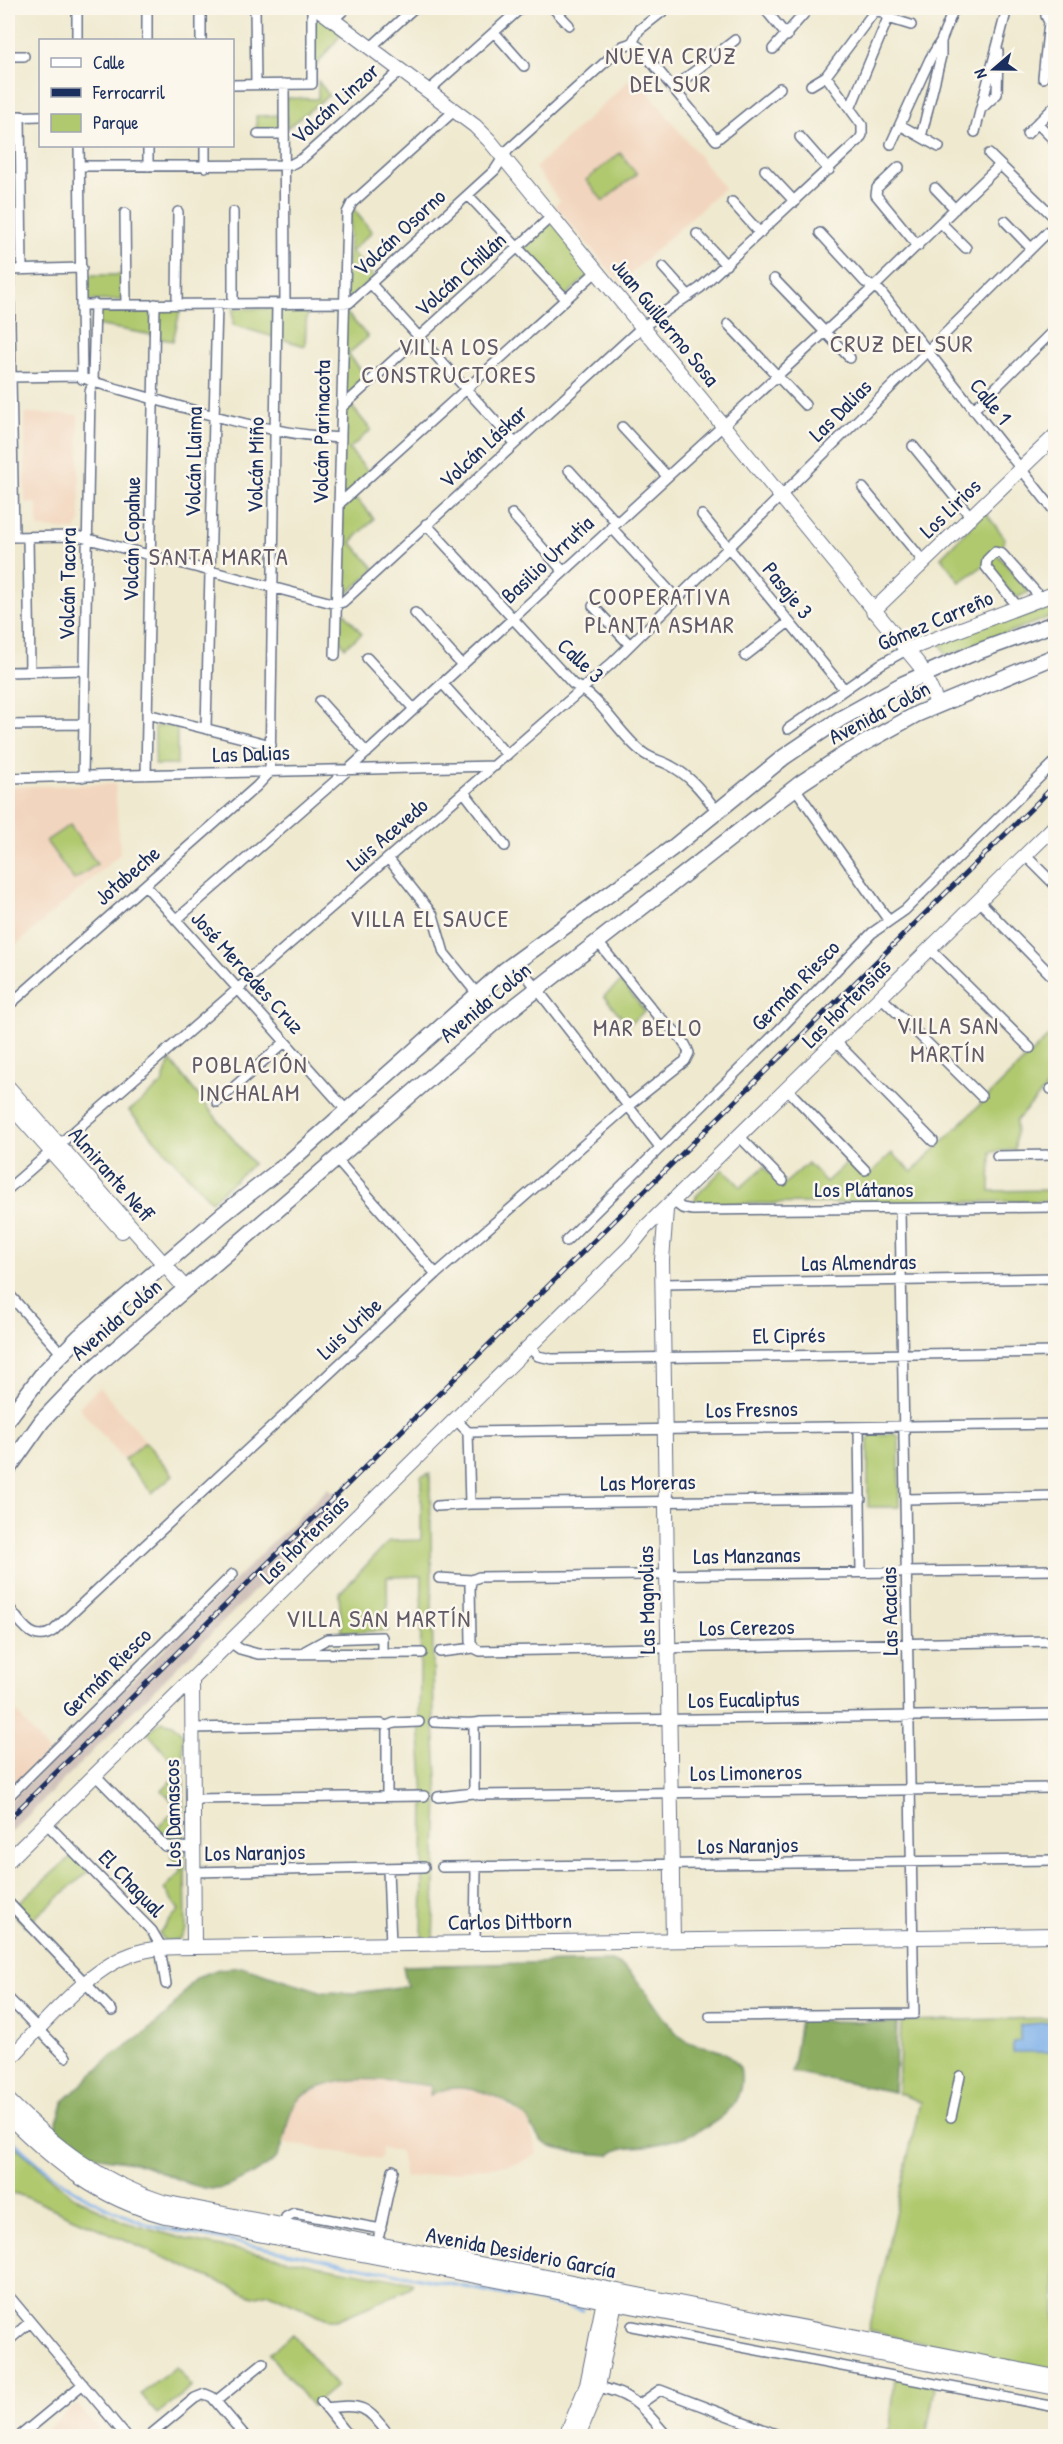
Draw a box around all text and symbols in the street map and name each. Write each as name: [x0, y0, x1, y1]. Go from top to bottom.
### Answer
legend: [39, 39, 234, 147]
district label: NUEVA CRUZ DEL SUR: [605, 39, 737, 99]
north arrow: [964, 39, 1024, 99]
text: Calle: [93, 50, 125, 75]
street label: Volcán Linzor: [284, 55, 386, 151]
text: N: [968, 66, 992, 82]
text: Ferrocarril: [92, 80, 165, 105]
text: Parque: [93, 110, 138, 135]
street label: Volcán Osorno: [346, 181, 452, 283]
street label: Volcán Chillán: [408, 225, 512, 323]
street label: Juan Guillermo Sosa: [605, 252, 727, 393]
district label: CRUZ DEL SUR: [830, 327, 974, 359]
district label: VILLA LOS CONSTRUCTORES: [361, 330, 537, 390]
street label: Volcán Parinacota: [305, 359, 337, 504]
street label: Calle 1: [963, 371, 1019, 431]
street label: Las Dalias: [802, 372, 878, 448]
street label: Volcán Láskar: [432, 397, 534, 495]
street label: Volcán Llaima: [177, 406, 209, 517]
street label: Volcán Miño: [239, 417, 271, 513]
street label: Los Lirios: [913, 471, 987, 545]
street label: Volcán Copahue: [115, 476, 147, 602]
street label: Basilio Urrutia: [494, 508, 600, 610]
street label: Volcán Tacora: [51, 527, 83, 641]
district label: SANTA MARTA: [149, 540, 289, 572]
street label: Pasaje 3: [756, 555, 820, 625]
district label: COOPERATIVA PLANTA ASMAR: [584, 580, 736, 640]
street label: Gómez Carreño: [873, 582, 998, 658]
street label: Calle 3: [551, 631, 611, 689]
street label: Avenida Colón: [823, 673, 935, 751]
street label: Las Dalias: [212, 737, 290, 769]
street label: Luis Acevedo: [340, 790, 434, 878]
street label: Jotabeche: [88, 838, 166, 912]
district label: VILLA EL SAUCE: [350, 902, 510, 934]
street label: José Mercedes Cruz: [184, 904, 312, 1040]
street label: Germán Riesco: [744, 933, 846, 1037]
street label: Las Hortensias: [795, 952, 897, 1054]
street label: Avenida Colón: [433, 955, 537, 1049]
district label: VILLA SAN MARTÍN: [896, 1009, 1000, 1069]
district label: MAR BELLO: [593, 1011, 703, 1043]
district label: POBLACIÓN INCHALAM: [192, 1048, 308, 1108]
street label: Almirante Neff: [62, 1120, 162, 1228]
street label: Los Plátanos: [814, 1174, 914, 1204]
street label: Las Almendras: [801, 1246, 917, 1278]
street label: Avenida Colón: [64, 1271, 168, 1367]
street label: Luis Uribe: [310, 1290, 388, 1366]
street label: El Ciprés: [752, 1319, 826, 1351]
street label: Los Fresnos: [706, 1393, 798, 1425]
street label: Las Moreras: [600, 1466, 696, 1498]
street label: Las Hortensias: [253, 1488, 355, 1590]
street label: Las Manzanas: [693, 1539, 801, 1571]
street label: Las Magnolias: [630, 1545, 662, 1655]
street label: Las Acacias: [873, 1566, 905, 1656]
district label: VILLA SAN MARTÍN: [286, 1602, 472, 1634]
street label: Los Cerezos: [699, 1611, 795, 1643]
street label: Germán Riesco: [54, 1620, 158, 1724]
street label: Los Eucaliptus: [688, 1683, 800, 1715]
street label: Los Limoneros: [690, 1756, 802, 1788]
street label: Los Damascos: [156, 1759, 188, 1867]
street label: Los Naranjos: [698, 1829, 798, 1861]
street label: Los Naranjos: [205, 1836, 305, 1868]
street label: El Chagual: [92, 1843, 172, 1924]
street label: Carlos Dittborn: [448, 1905, 572, 1937]
street label: Avenida Desiderio García: [424, 2219, 619, 2285]

